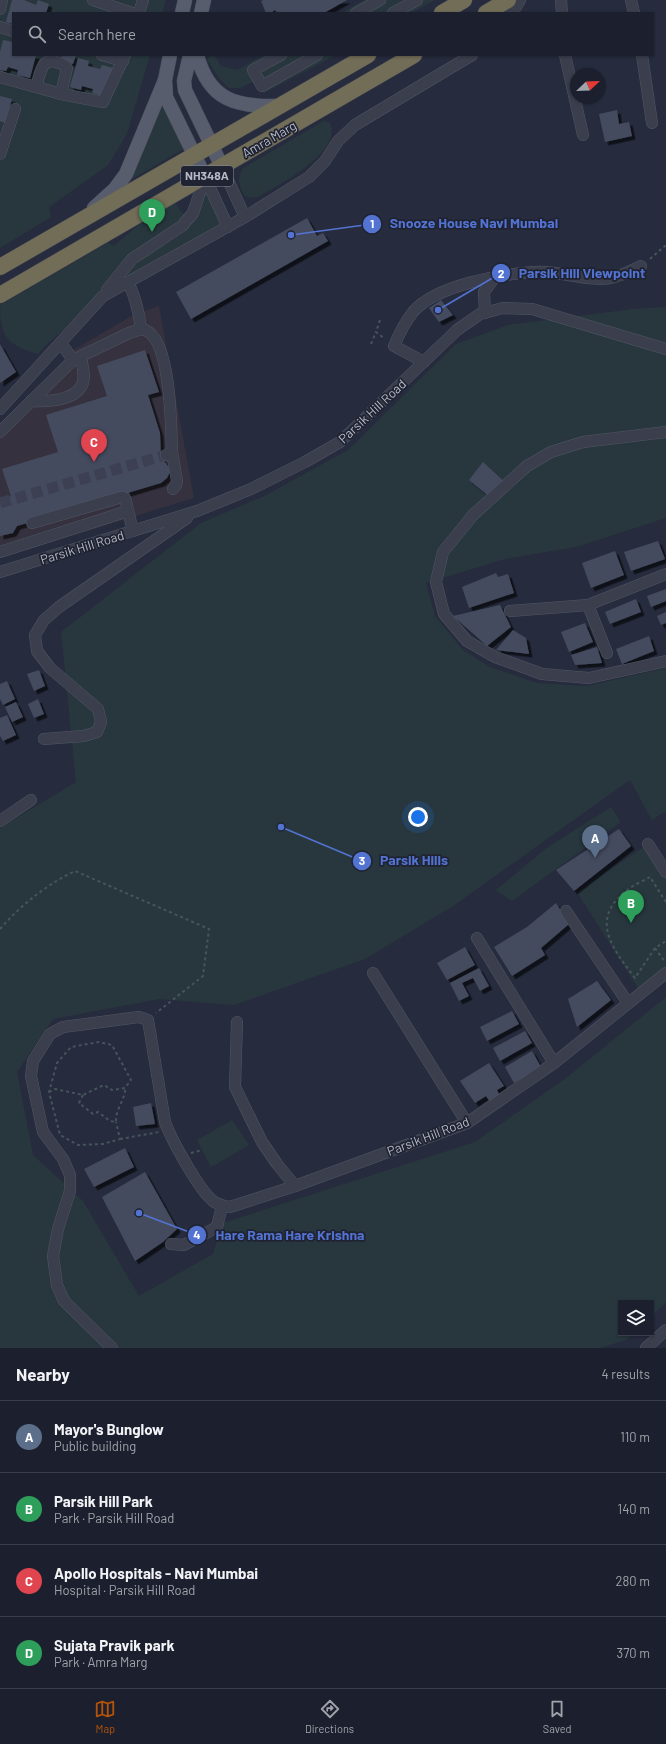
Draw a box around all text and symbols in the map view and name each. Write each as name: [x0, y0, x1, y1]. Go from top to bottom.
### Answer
search box: [12, 12, 654, 56]
icon: search: [26, 23, 48, 45]
text: Search here: [58, 25, 136, 43]
north arrow: [570, 68, 606, 104]
street label: Amra Marg: [239, 117, 299, 161]
road number: NH348A: [181, 166, 233, 186]
pin: D: [139, 199, 165, 232]
callout: Snooze House Navi Mumbai: [362, 211, 566, 237]
text: Snooze House Navi Mumbai: [390, 214, 558, 231]
text: 1: [370, 216, 374, 230]
callout: Parsik Hill Viewpoint: [491, 260, 654, 286]
text: Parsik Hill Viewpoint: [519, 264, 645, 281]
text: 2: [498, 266, 505, 280]
street label: Parsik Hill Road: [335, 376, 409, 446]
pin: C: [81, 429, 107, 462]
street label: Parsik Hill Road: [38, 527, 126, 567]
your location: [408, 807, 428, 827]
pin: A: [582, 825, 608, 858]
callout: Parsik Hills: [352, 848, 456, 874]
text: Parsik Hills: [380, 851, 448, 868]
text: 3: [359, 853, 365, 867]
pin: B: [618, 890, 644, 923]
street label: Parsik Hill Road: [385, 1113, 471, 1159]
callout: Hare Rama Hare Krishna: [187, 1222, 372, 1248]
text: Hare Rama Hare Krishna: [216, 1226, 364, 1243]
text: 4: [193, 1227, 201, 1241]
map controls: [618, 1300, 654, 1336]
button: layers: [618, 1300, 654, 1336]
text: Nearby: [16, 1364, 70, 1384]
text: 4 results: [602, 1366, 650, 1382]
text: Mayor's Bunglow: [54, 1420, 164, 1438]
text: A: [25, 1429, 33, 1445]
text: 110 m: [620, 1429, 650, 1445]
text: Public building: [54, 1438, 136, 1454]
text: Parsik Hill Park: [54, 1492, 153, 1510]
text: B: [25, 1501, 33, 1517]
text: 140 m: [618, 1501, 650, 1517]
text: Park · Parsik Hill Road: [54, 1510, 174, 1526]
text: Apollo Hospitals - Navi Mumbai: [54, 1564, 258, 1582]
text: C: [25, 1573, 33, 1589]
text: 280 m: [616, 1573, 650, 1589]
text: Hospital · Parsik Hill Road: [54, 1582, 195, 1598]
text: Sujata Pravik park: [54, 1636, 174, 1654]
text: D: [25, 1645, 33, 1661]
text: 370 m: [616, 1645, 650, 1661]
text: Park · Amra Marg: [54, 1654, 148, 1670]
tab: Map: [94, 1698, 116, 1735]
tab: Directions: [305, 1698, 354, 1735]
tab: Saved: [543, 1698, 572, 1735]

